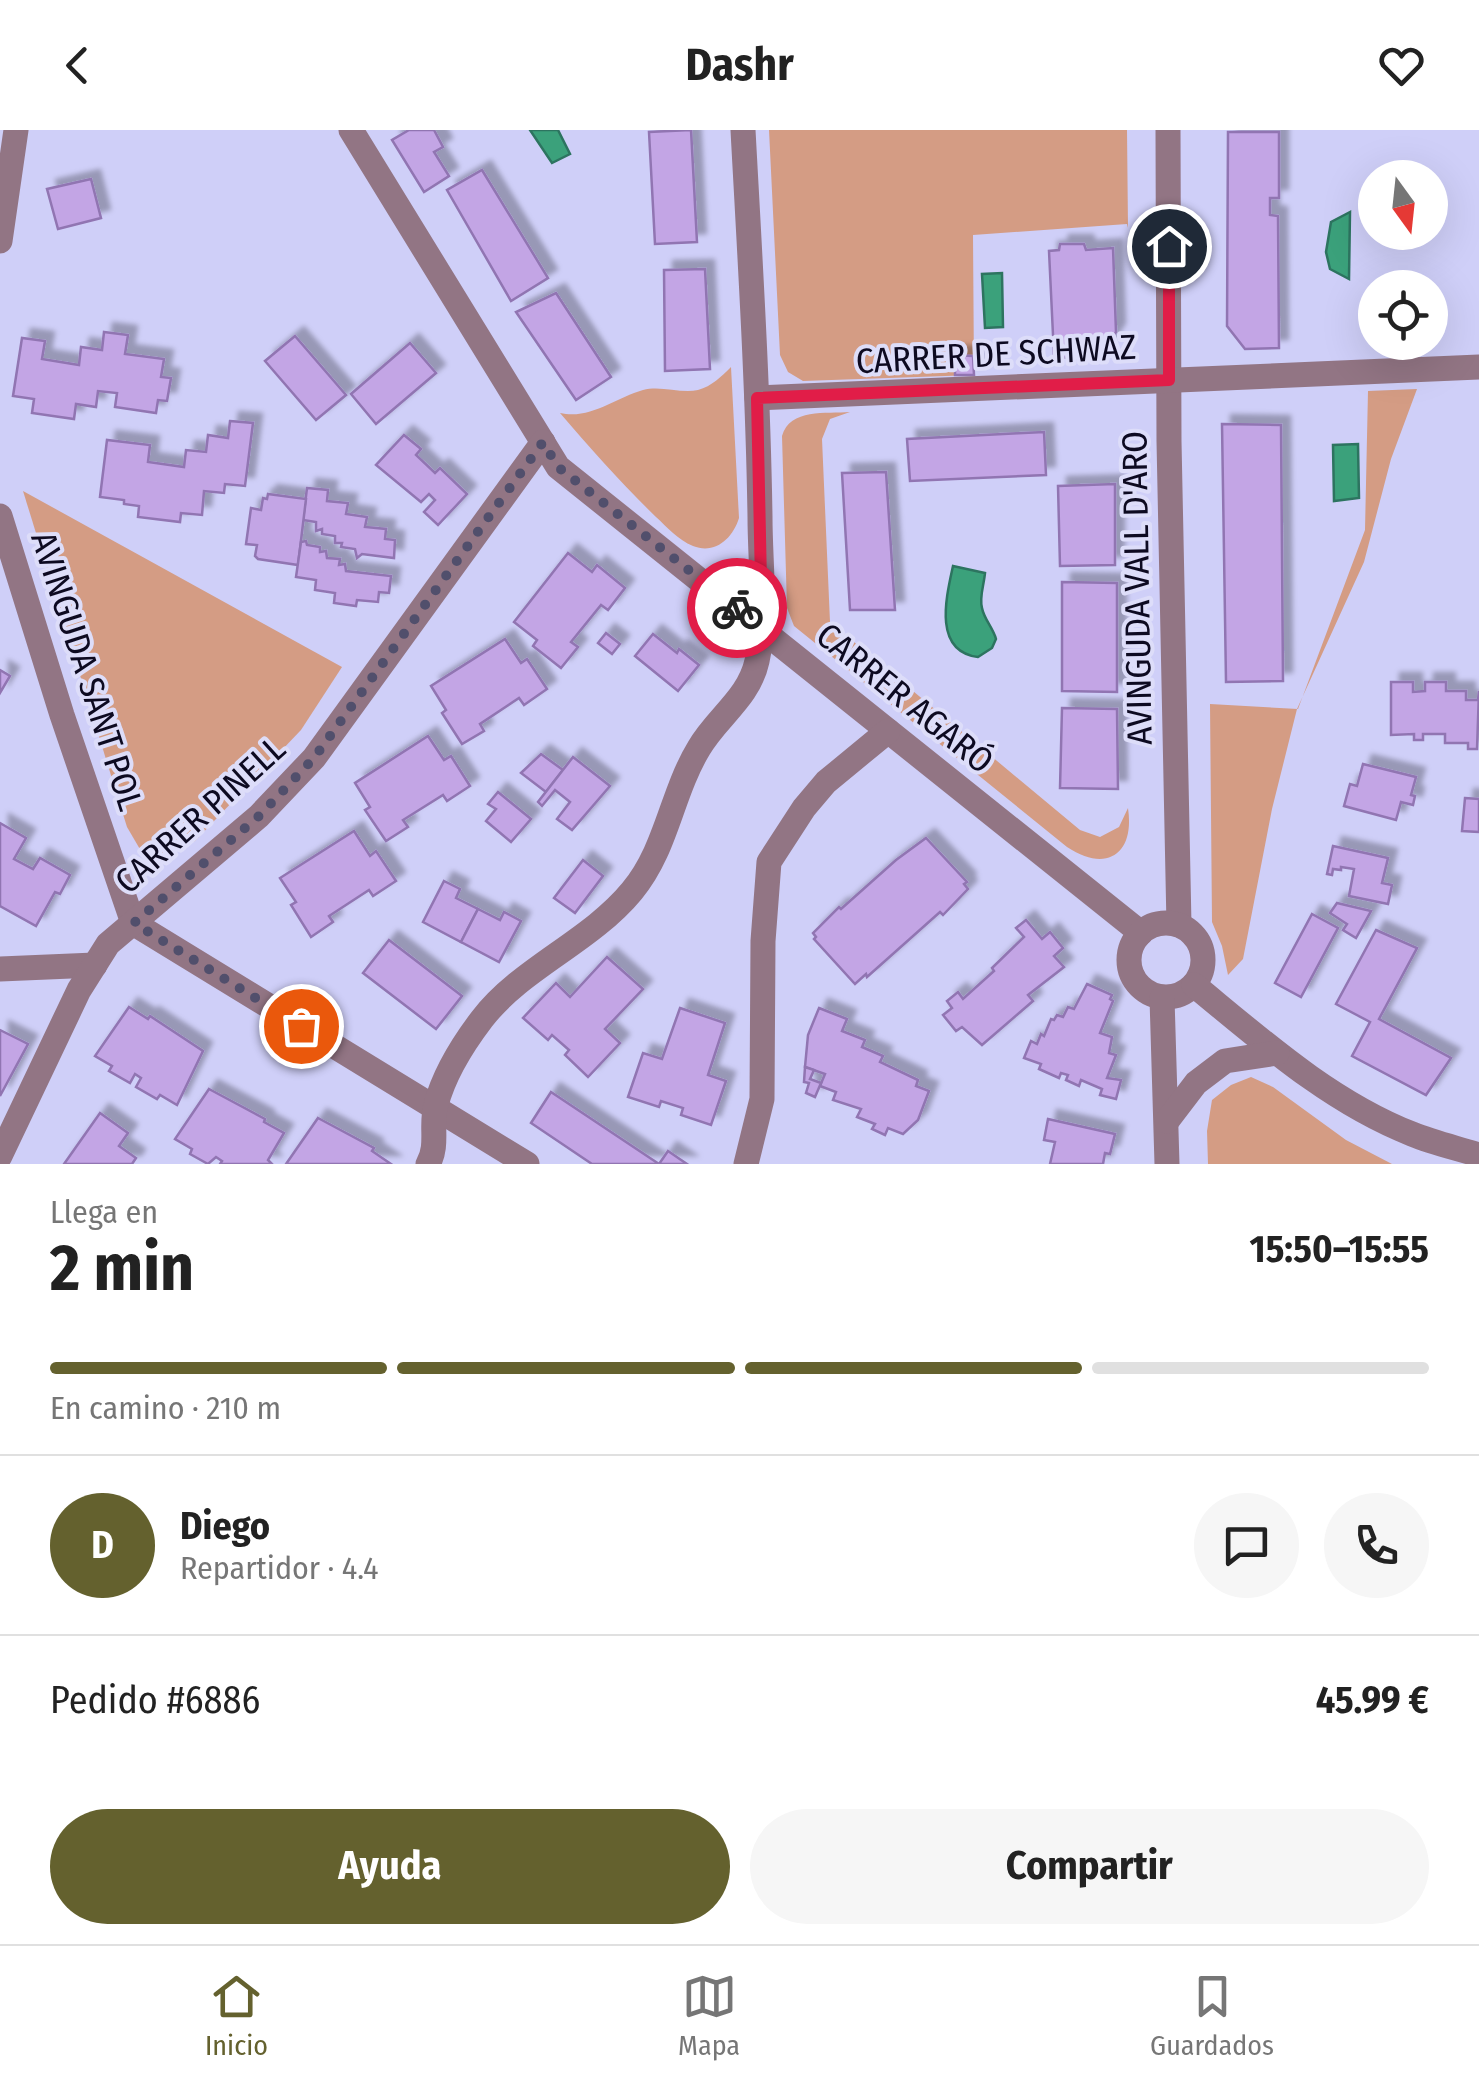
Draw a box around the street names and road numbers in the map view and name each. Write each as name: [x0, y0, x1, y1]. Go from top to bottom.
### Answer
street label: CARRER DE SCHWAZ: [855, 326, 1137, 382]
street label: AVINGUDA VALL D'ARO: [1113, 431, 1161, 745]
street label: AVINGUDA SANT POL: [22, 526, 152, 816]
street label: CARRER AGARÓ: [808, 614, 1002, 782]
street label: CARRER PINELL: [106, 727, 294, 902]

